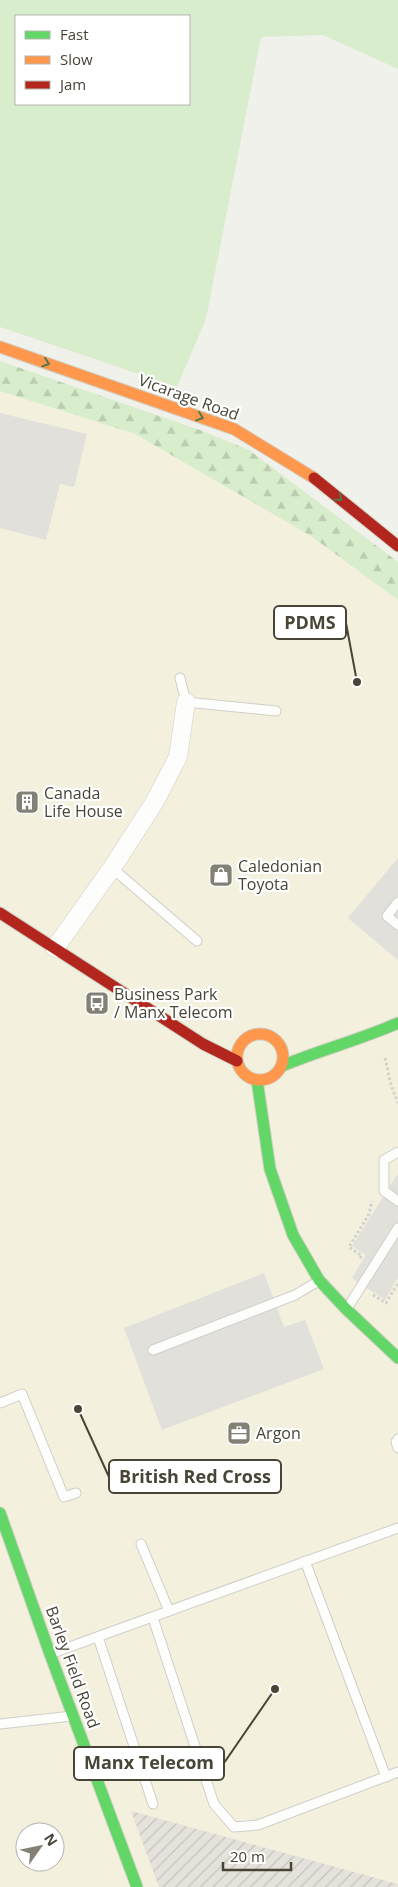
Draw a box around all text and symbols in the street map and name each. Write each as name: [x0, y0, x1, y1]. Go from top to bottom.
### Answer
legend: [15, 15, 190, 105]
text: Fast: [60, 24, 89, 44]
text: Slow: [60, 49, 93, 69]
text: Jam: [58, 74, 86, 94]
one-way arrow: [41, 357, 50, 367]
street label: Vicarage Road: [136, 369, 242, 425]
one-way arrow: [195, 411, 203, 421]
one-way arrow: [333, 493, 342, 501]
callout: PDMS: [274, 606, 346, 639]
text: PDMS: [284, 610, 336, 634]
place label: Canada Life House: [44, 782, 123, 822]
building icon: Canada Life House: [14, 789, 40, 815]
place label: Caledonian Toyota: [238, 855, 322, 895]
shop icon: Caledonian Toyota: [208, 862, 234, 888]
place label: Business Park / Manx Telecom: [114, 983, 233, 1023]
bus stop icon: Business Park / Manx Telecom: [84, 990, 110, 1016]
office icon: Argon: [226, 1420, 252, 1446]
place label: Argon: [256, 1422, 301, 1444]
callout: British Red Cross: [109, 1460, 281, 1493]
text: British Red Cross: [119, 1464, 271, 1488]
street label: Barley Field Road: [41, 1603, 105, 1731]
callout: Manx Telecom: [74, 1747, 224, 1780]
text: Manx Telecom: [84, 1750, 214, 1774]
north arrow: [15, 1822, 65, 1872]
text: N: [40, 1830, 62, 1850]
scale bar: [223, 1840, 290, 1872]
text: 20 m: [230, 1846, 265, 1866]

